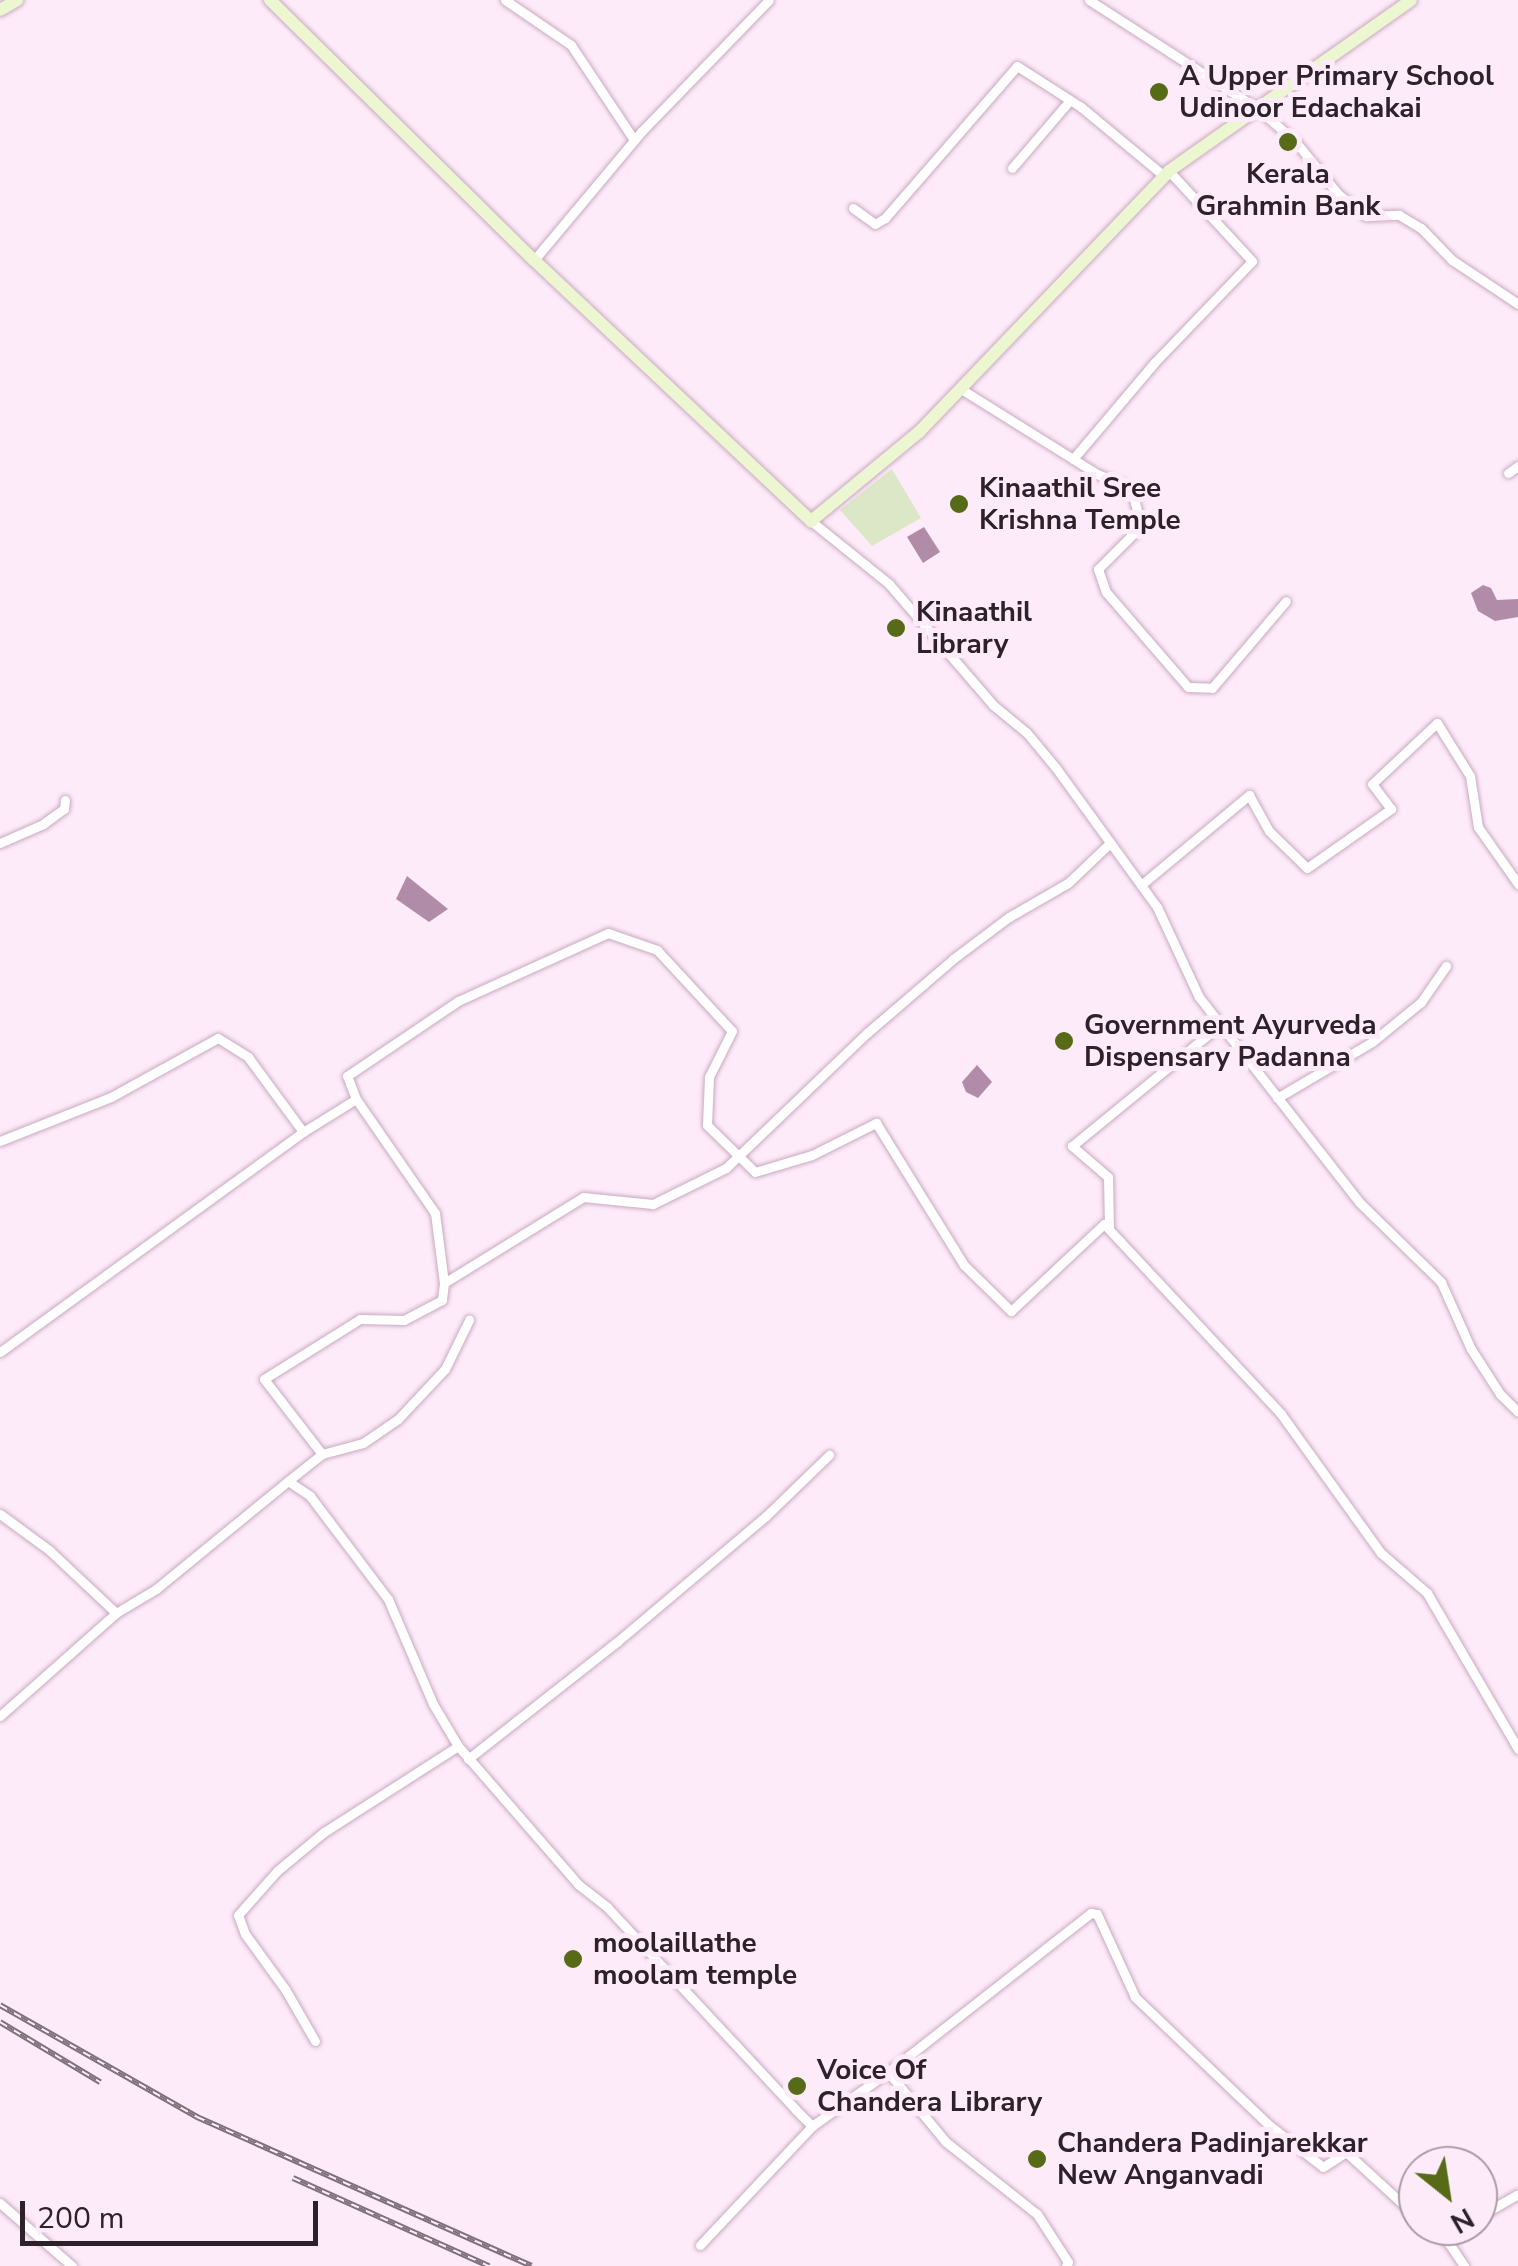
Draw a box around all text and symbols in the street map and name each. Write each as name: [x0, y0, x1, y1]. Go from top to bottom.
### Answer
place label: A Upper Primary School Udinoor Edachakai: [1179, 59, 1494, 125]
marker: A Upper Primary School Udinoor Edachakai: [1148, 81, 1170, 103]
marker: Kerala Grahmin Bank: [1277, 131, 1299, 153]
place label: Kerala Grahmin Bank: [1196, 157, 1380, 223]
place label: Kinaathil Sree Krishna Temple: [979, 471, 1181, 537]
marker: Kinaathil Sree Krishna Temple: [948, 493, 970, 515]
place label: Kinaathil Library: [916, 595, 1032, 661]
marker: Kinaathil Library: [885, 617, 907, 639]
place label: Government Ayurveda Dispensary Padanna: [1084, 1008, 1376, 1074]
marker: Government Ayurveda Dispensary Padanna: [1053, 1030, 1075, 1052]
place label: moolaillathe moolam temple: [593, 1926, 797, 1992]
marker: moolaillathe moolam temple: [562, 1948, 584, 1970]
place label: Voice Of Chandera Library: [817, 2053, 1042, 2119]
marker: Voice Of Chandera Library: [786, 2075, 808, 2097]
place label: Chandera Padinjarekkar New Anganvadi: [1057, 2126, 1368, 2192]
north arrow: [1398, 2146, 1498, 2246]
marker: Chandera Padinjarekkar New Anganvadi: [1026, 2148, 1048, 2170]
scale bar: [25, 2181, 322, 2243]
text: 200 m: [37, 2198, 124, 2239]
text: N: [1443, 2199, 1481, 2242]

